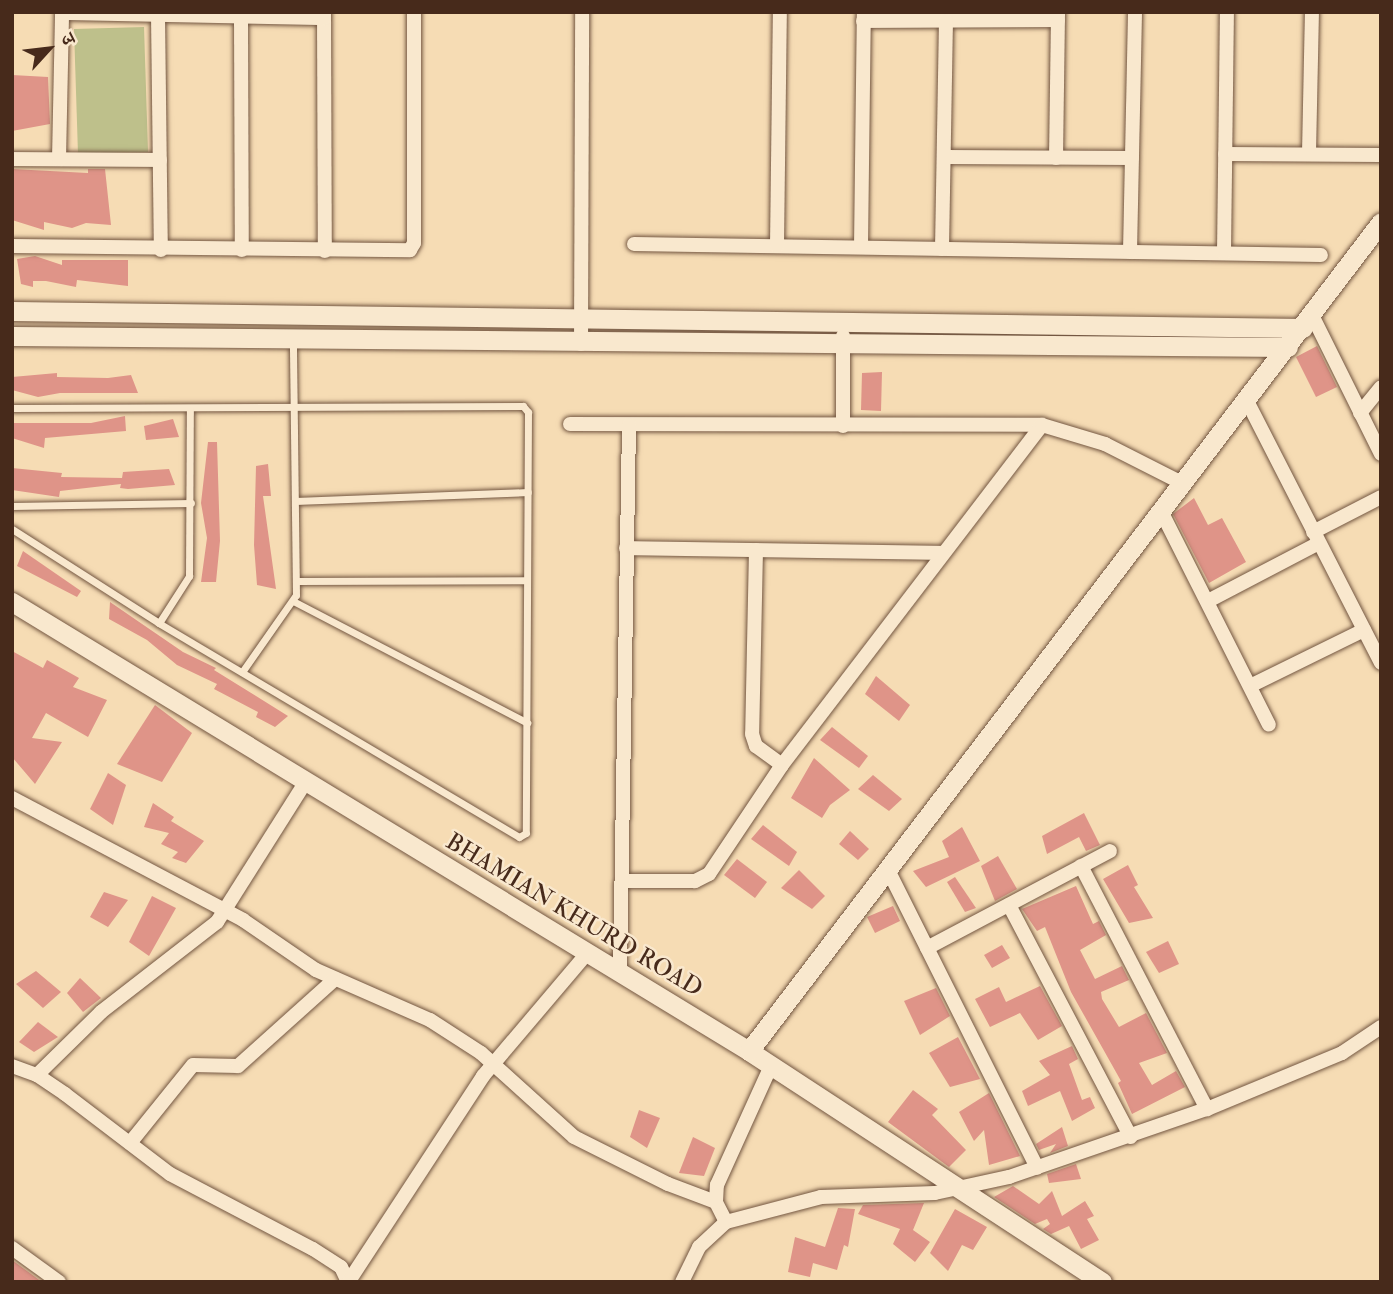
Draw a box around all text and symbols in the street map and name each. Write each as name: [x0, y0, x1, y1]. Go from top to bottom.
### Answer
north arrow: [14, 14, 84, 84]
text: उ: [55, 30, 81, 49]
street label: BHAMIAN KHURD ROAD: [440, 827, 708, 1003]

